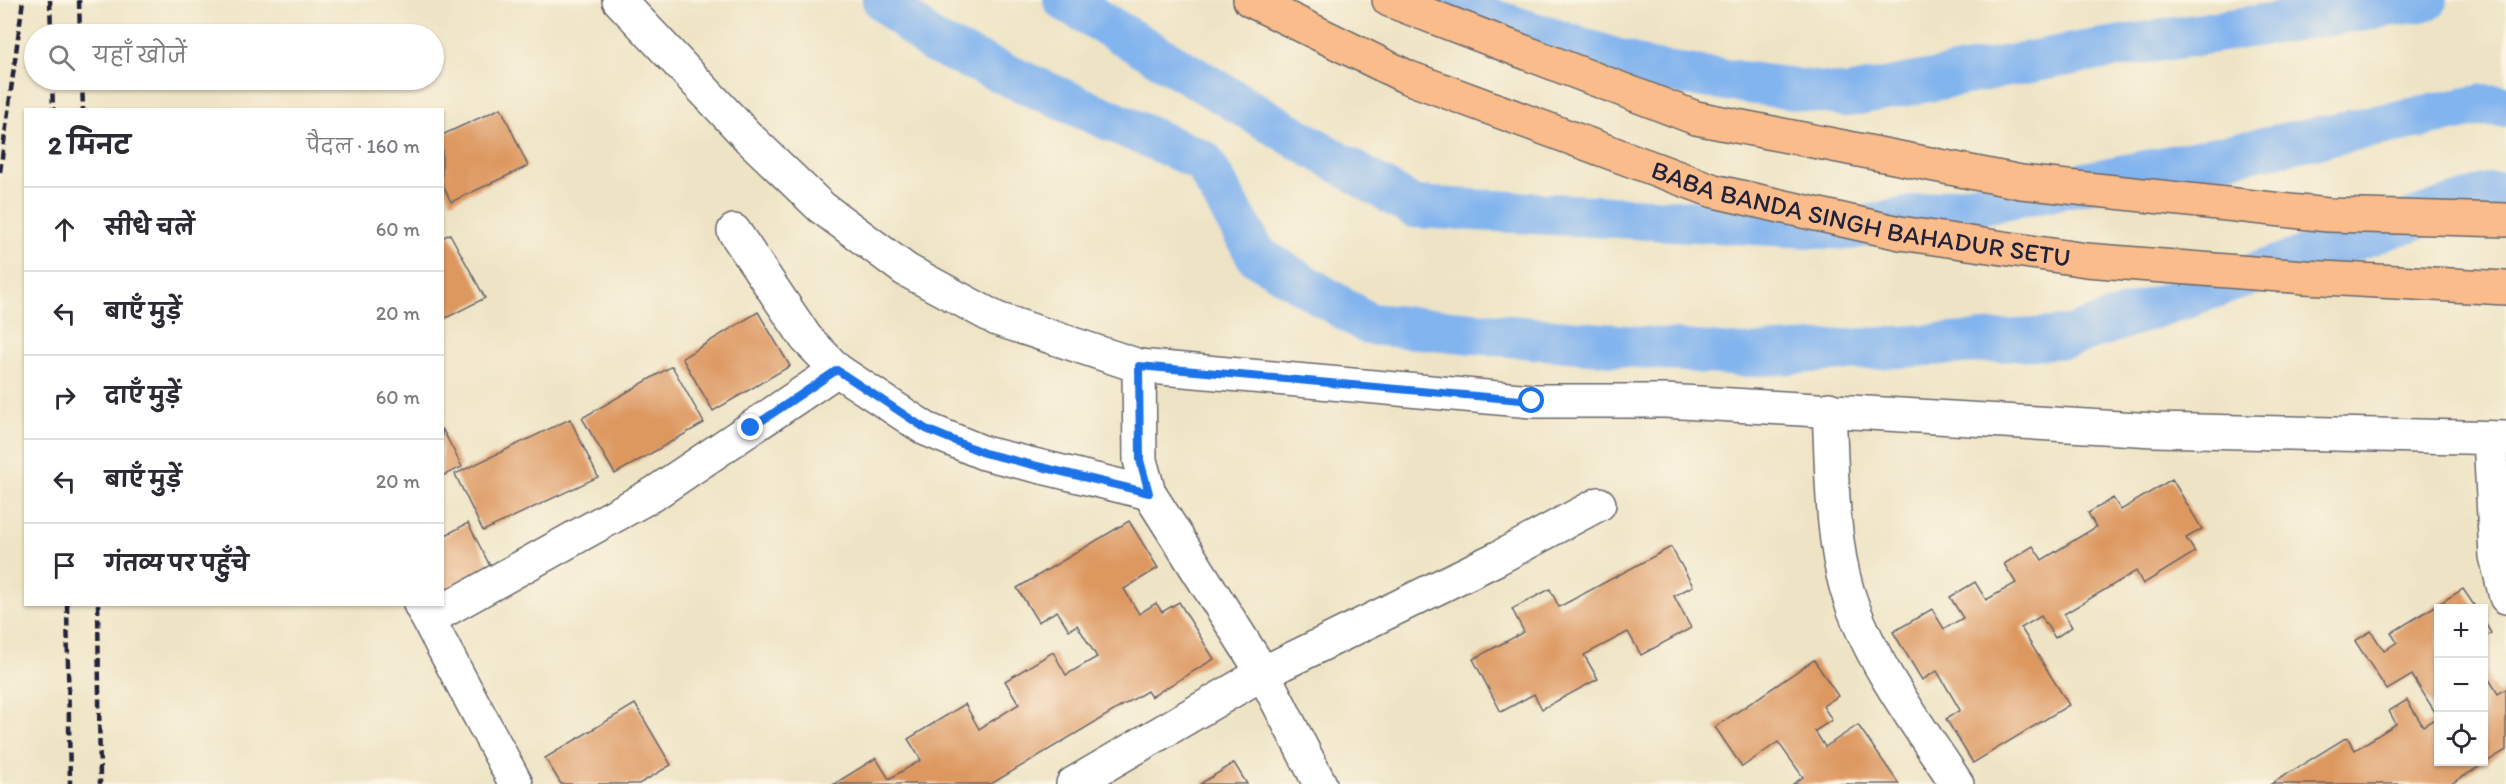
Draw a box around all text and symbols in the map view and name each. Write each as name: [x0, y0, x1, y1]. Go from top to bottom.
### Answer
search box: [24, 24, 444, 90]
icon: search: [45, 41, 78, 74]
text: यहाँ खोजें: [93, 42, 187, 69]
text: 2 मिनट: [48, 129, 131, 161]
text: पैदल · 160 m: [306, 134, 420, 158]
street label: BABA BANDA SINGH BAHADUR SETU: [1647, 153, 2073, 274]
icon: ahead: [48, 213, 81, 246]
text: सीधे चलें: [105, 214, 194, 241]
text: 60 m: [376, 217, 420, 241]
icon: left: [48, 297, 81, 330]
text: बाएँ मुड़ें: [105, 298, 182, 325]
text: 20 m: [376, 301, 420, 325]
icon: right: [48, 381, 81, 414]
text: दाएँ मुड़ें: [105, 382, 181, 409]
text: 60 m: [376, 385, 420, 409]
route start: [1518, 387, 1544, 413]
route end: [737, 414, 763, 440]
icon: left: [48, 465, 81, 498]
text: बाएँ मुड़ें: [105, 466, 182, 493]
text: 20 m: [376, 469, 420, 493]
icon: arrive: [48, 549, 81, 582]
text: गंतव्य पर पहुँचे: [105, 550, 249, 577]
map controls: [2434, 604, 2488, 766]
button: +: [2434, 604, 2488, 658]
button: −: [2434, 658, 2488, 712]
button: locate: [2434, 712, 2488, 766]

